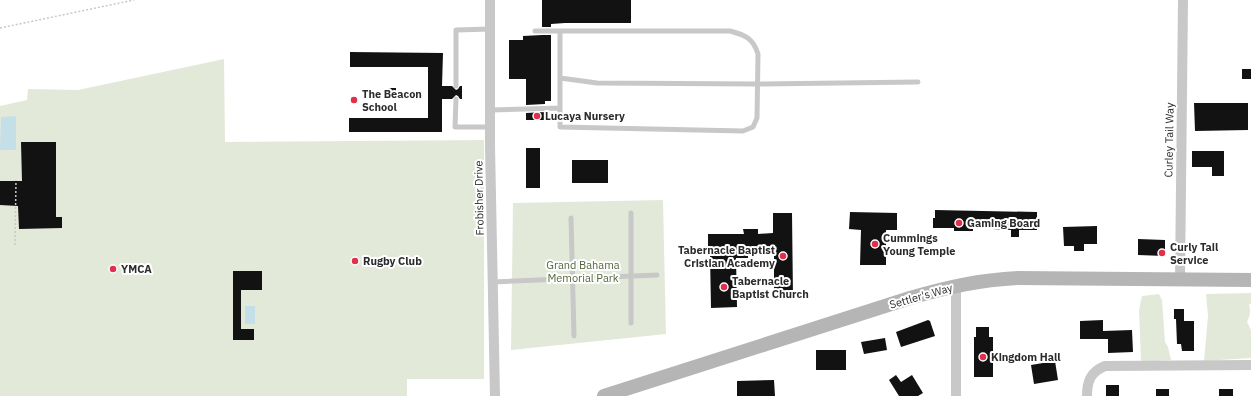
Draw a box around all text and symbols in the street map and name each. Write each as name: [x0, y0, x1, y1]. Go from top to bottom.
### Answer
place label: The Beacon School: [362, 87, 422, 114]
marker: The Beacon School: [349, 95, 359, 105]
street label: Curley Tail Way: [1161, 102, 1177, 178]
place label: Lucaya Nursery: [545, 109, 625, 123]
marker: Lucaya Nursery: [532, 111, 542, 121]
street label: Frobisher Drive: [471, 160, 487, 236]
place label: Gaming Board: [967, 216, 1040, 230]
marker: Gaming Board: [954, 218, 964, 228]
place label: Cummings Young Temple: [883, 231, 955, 258]
marker: Cummings Young Temple: [870, 239, 880, 249]
place label: Curly Tail Service: [1170, 240, 1219, 267]
place label: Tabernacle Baptist Cristian Academy: [678, 243, 775, 270]
marker: Curly Tail Service: [1157, 248, 1167, 258]
marker: Tabernacle Baptist Cristian Academy: [778, 251, 788, 261]
place label: Rugby Club: [363, 254, 422, 268]
marker: Rugby Club: [350, 256, 360, 266]
park label: Grand Bahama Memorial Park: [546, 258, 620, 285]
place label: YMCA: [121, 262, 152, 276]
marker: YMCA: [108, 264, 118, 274]
place label: Tabernacle Baptist Church: [732, 274, 809, 301]
street label: Settler's Way: [888, 280, 955, 312]
marker: Tabernacle Baptist Church: [719, 282, 729, 292]
place label: Kingdom Hall: [991, 350, 1061, 364]
marker: Kingdom Hall: [978, 352, 988, 362]

